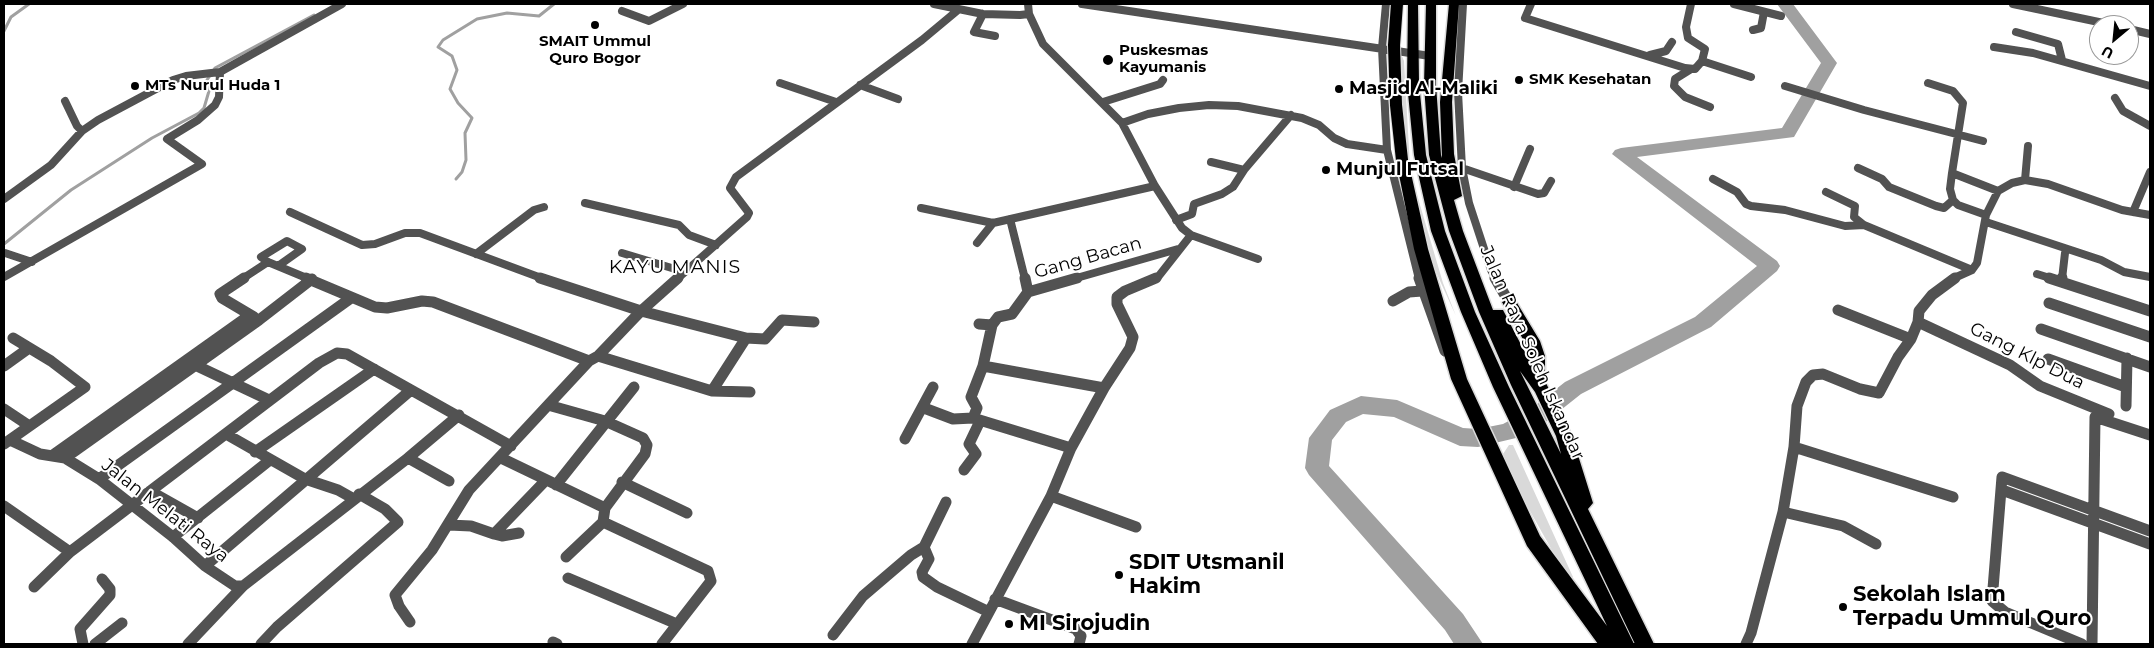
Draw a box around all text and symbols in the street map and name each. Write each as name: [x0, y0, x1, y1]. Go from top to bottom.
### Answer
north arrow: [2089, 15, 2139, 65]
marker: SMAIT Ummul Quro Bogor: [589, 19, 601, 31]
place label: SMAIT Ummul Quro Bogor: [539, 33, 651, 68]
place label: Puskesmas Kayumanis: [1119, 42, 1208, 77]
text: U: [2098, 42, 2117, 63]
marker: Puskesmas Kayumanis: [1101, 53, 1115, 67]
place label: SMK Kesehatan: [1529, 71, 1651, 89]
marker: SMK Kesehatan: [1513, 74, 1525, 86]
place label: MTs Nurul Huda 1: [145, 77, 280, 95]
place label: Masjid Al-Maliki: [1349, 78, 1498, 100]
marker: MTs Nurul Huda 1: [129, 80, 141, 92]
marker: Masjid Al-Maliki: [1333, 83, 1345, 95]
place label: Munjul Futsal: [1336, 159, 1464, 181]
marker: Munjul Futsal: [1320, 164, 1332, 176]
street label: Gang Bacan: [1032, 232, 1144, 284]
street label: Jalan Raya Soleh Iskandar: [1475, 242, 1589, 464]
district label: KAYU MANIS: [608, 256, 742, 278]
street label: Gang Klp Dua: [1966, 318, 2088, 394]
street label: Jalan Melati Raya: [97, 455, 233, 567]
place label: SDIT Utsmanil Hakim: [1129, 550, 1285, 600]
marker: SDIT Utsmanil Hakim: [1113, 569, 1125, 581]
place label: Sekolah Islam Terpadu Ummul Quro: [1853, 582, 2091, 632]
marker: Sekolah Islam Terpadu Ummul Quro: [1837, 601, 1849, 613]
place label: MI Sirojudin: [1019, 611, 1150, 637]
marker: MI Sirojudin: [1003, 618, 1015, 630]

